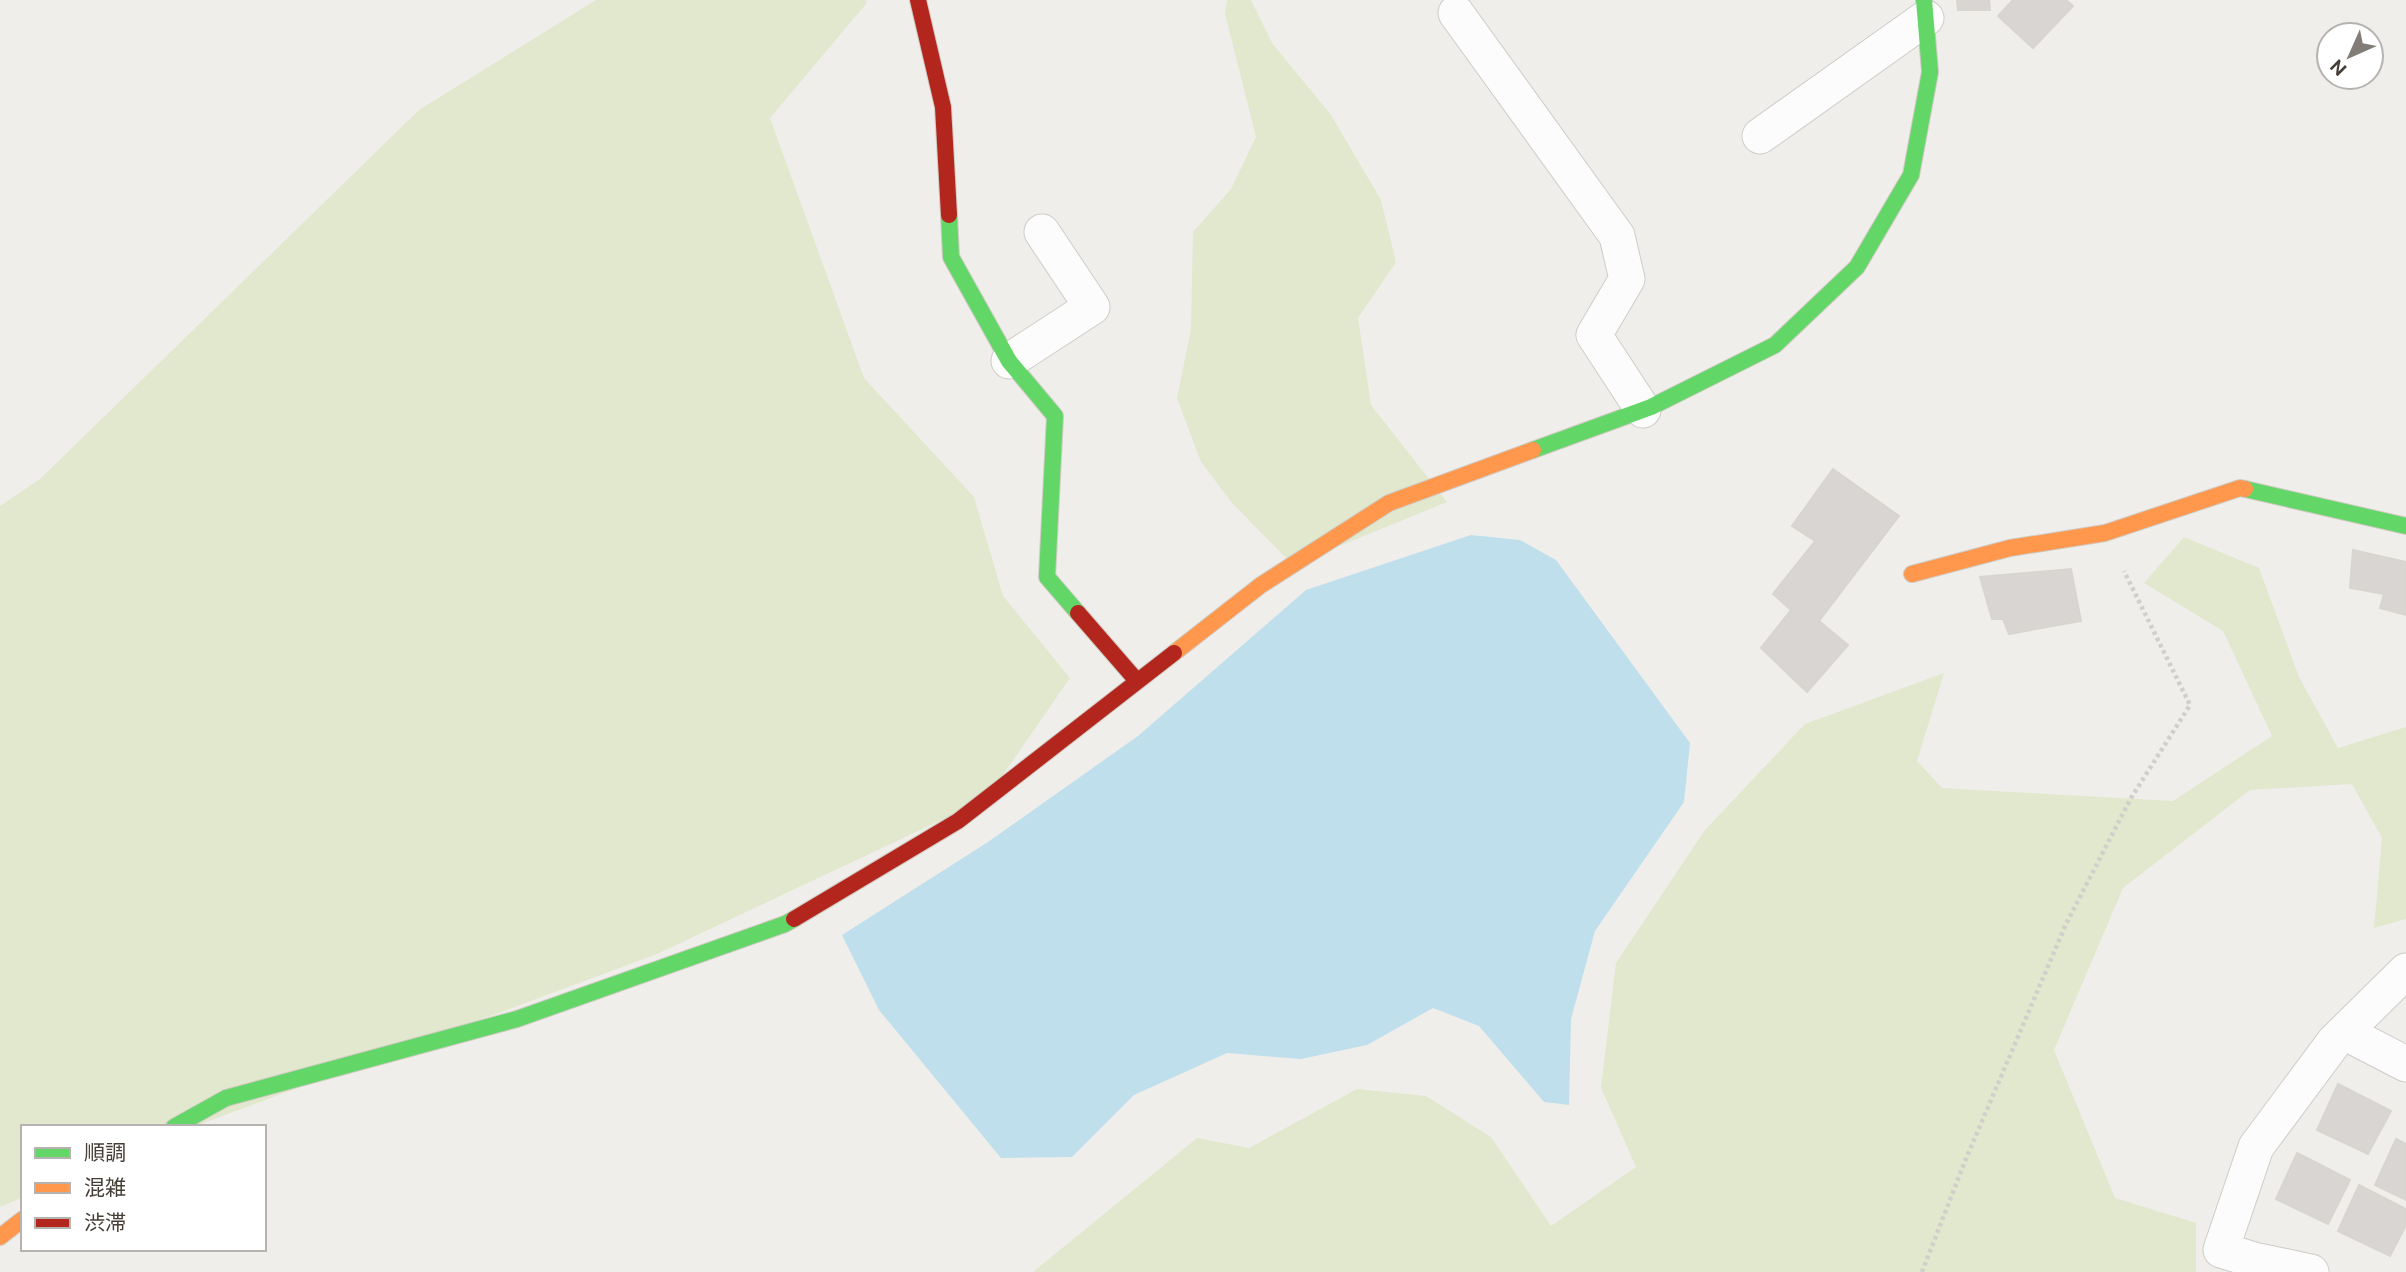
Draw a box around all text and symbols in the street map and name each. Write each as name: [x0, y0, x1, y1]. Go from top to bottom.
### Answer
north arrow: [2315, 21, 2385, 91]
text: N: [2325, 55, 2351, 81]
legend: [21, 1125, 266, 1251]
text: 順調: [84, 1140, 126, 1164]
text: 混雑: [84, 1175, 126, 1199]
text: 渋滞: [84, 1210, 126, 1234]

